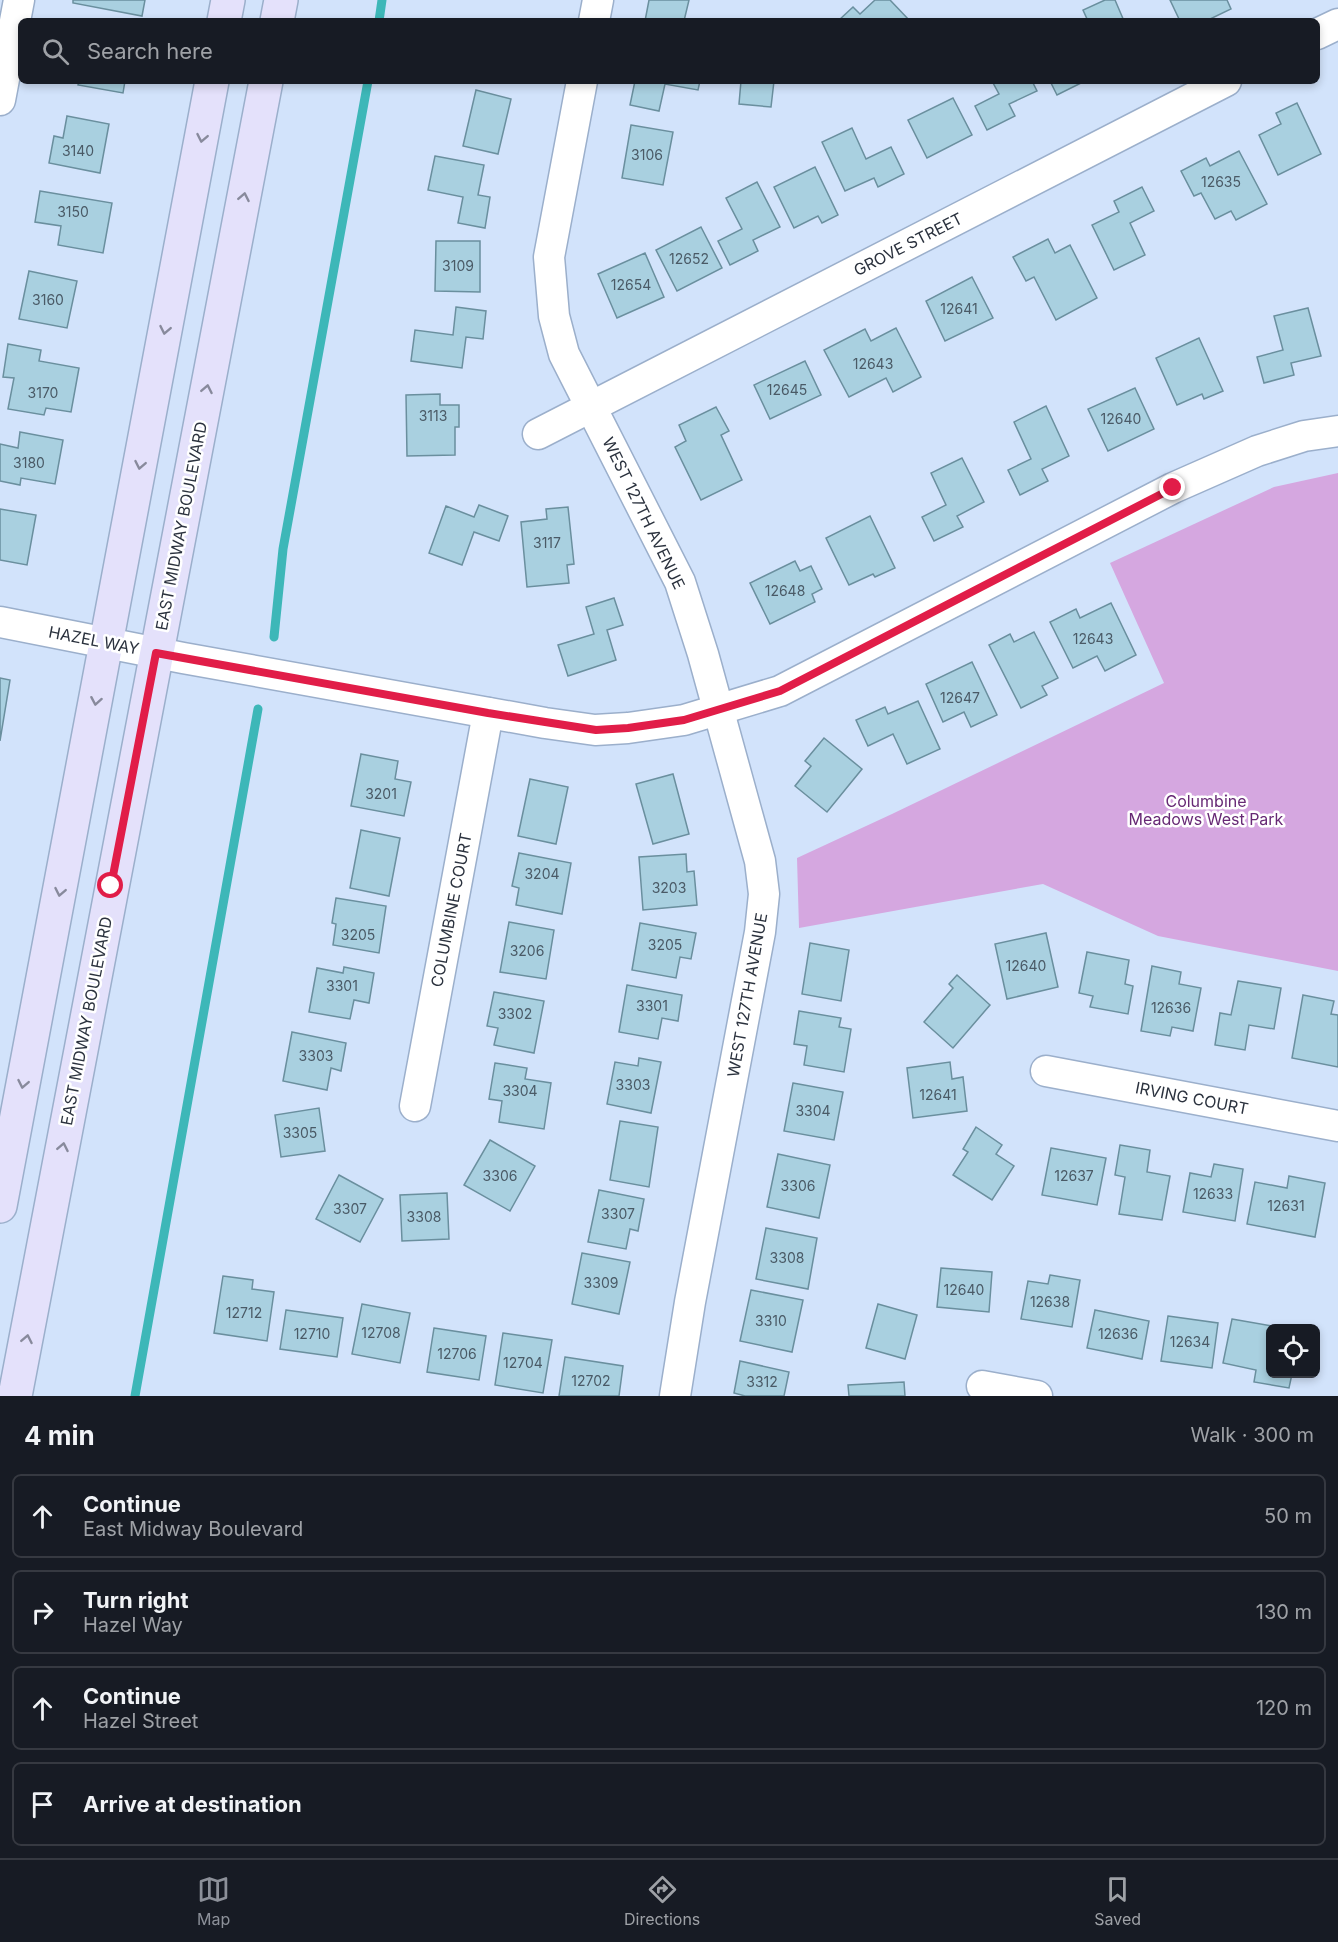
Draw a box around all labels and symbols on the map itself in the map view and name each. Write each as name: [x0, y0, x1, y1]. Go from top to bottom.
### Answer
one-way arrow: [196, 133, 209, 143]
house number: 3140: [62, 142, 94, 159]
house number: 3106: [631, 146, 663, 163]
house number: 12635: [1201, 173, 1241, 190]
one-way arrow: [237, 193, 250, 203]
house number: 3150: [57, 203, 89, 220]
street label: GROVE STREET: [850, 208, 966, 280]
house number: 12652: [669, 250, 709, 267]
house number: 3109: [442, 257, 474, 274]
house number: 12654: [611, 276, 651, 293]
house number: 3160: [32, 291, 64, 308]
house number: 12641: [940, 300, 978, 317]
one-way arrow: [159, 325, 172, 335]
house number: 12643: [853, 355, 893, 372]
house number: 12645: [767, 381, 807, 398]
house number: 3170: [28, 384, 58, 401]
one-way arrow: [200, 384, 213, 394]
house number: 3113: [419, 407, 447, 424]
house number: 12640: [1101, 410, 1141, 427]
street label: EAST MIDWAY BOULEVARD: [151, 420, 211, 632]
street label: WEST 127TH AVENUE: [598, 434, 690, 592]
house number: 3180: [13, 454, 45, 471]
one-way arrow: [134, 460, 147, 470]
route end: [1159, 474, 1185, 500]
house number: 3117: [533, 534, 561, 551]
house number: 12648: [765, 582, 805, 599]
street label: HAZEL WAY: [47, 621, 141, 659]
house number: 12643: [1073, 630, 1113, 647]
house number: 12647: [940, 689, 980, 706]
one-way arrow: [90, 695, 103, 705]
house number: 3201: [365, 785, 397, 802]
park label: Columbine Meadows West Park: [1129, 791, 1284, 829]
street label: COLUMBINE COURT: [426, 831, 476, 989]
house number: 3204: [524, 865, 560, 882]
route start: [97, 872, 123, 898]
house number: 3203: [652, 879, 686, 896]
one-way arrow: [54, 887, 67, 897]
street label: WEST 127TH AVENUE: [723, 911, 771, 1079]
street label: EAST MIDWAY BOULEVARD: [56, 915, 116, 1127]
house number: 3205: [341, 926, 375, 943]
house number: 3205: [648, 936, 682, 953]
house number: 3206: [510, 942, 544, 959]
house number: 12640: [1006, 957, 1046, 974]
house number: 3301: [326, 977, 358, 994]
house number: 3301: [636, 997, 668, 1014]
house number: 12636: [1151, 999, 1191, 1016]
house number: 3302: [498, 1005, 532, 1022]
house number: 3303: [299, 1047, 333, 1064]
house number: 3303: [616, 1076, 650, 1093]
street label: IRVING COURT: [1134, 1077, 1250, 1119]
one-way arrow: [17, 1078, 30, 1088]
house number: 3304: [502, 1082, 538, 1099]
house number: 12641: [919, 1086, 957, 1103]
house number: 3304: [795, 1102, 831, 1119]
house number: 3305: [283, 1124, 317, 1141]
one-way arrow: [56, 1142, 69, 1152]
house number: 3306: [483, 1167, 517, 1184]
house number: 12637: [1054, 1167, 1094, 1184]
house number: 3306: [781, 1177, 815, 1194]
house number: 12633: [1193, 1185, 1233, 1202]
house number: 12631: [1267, 1197, 1305, 1214]
house number: 3307: [333, 1200, 367, 1217]
house number: 3307: [601, 1205, 635, 1222]
house number: 3308: [407, 1208, 441, 1225]
house number: 3308: [770, 1249, 804, 1266]
house number: 3309: [584, 1274, 618, 1291]
house number: 12640: [944, 1281, 984, 1298]
house number: 12638: [1030, 1293, 1070, 1310]
house number: 12712: [226, 1304, 262, 1321]
house number: 3310: [755, 1312, 787, 1329]
house number: 12708: [361, 1324, 401, 1341]
house number: 12710: [294, 1325, 330, 1342]
house number: 12636: [1098, 1325, 1138, 1342]
house number: 12634: [1170, 1333, 1210, 1350]
one-way arrow: [20, 1334, 32, 1343]
house number: 12706: [437, 1345, 477, 1362]
house number: 12704: [503, 1354, 543, 1371]
house number: 12702: [571, 1372, 611, 1389]
house number: 3312: [746, 1373, 778, 1390]

